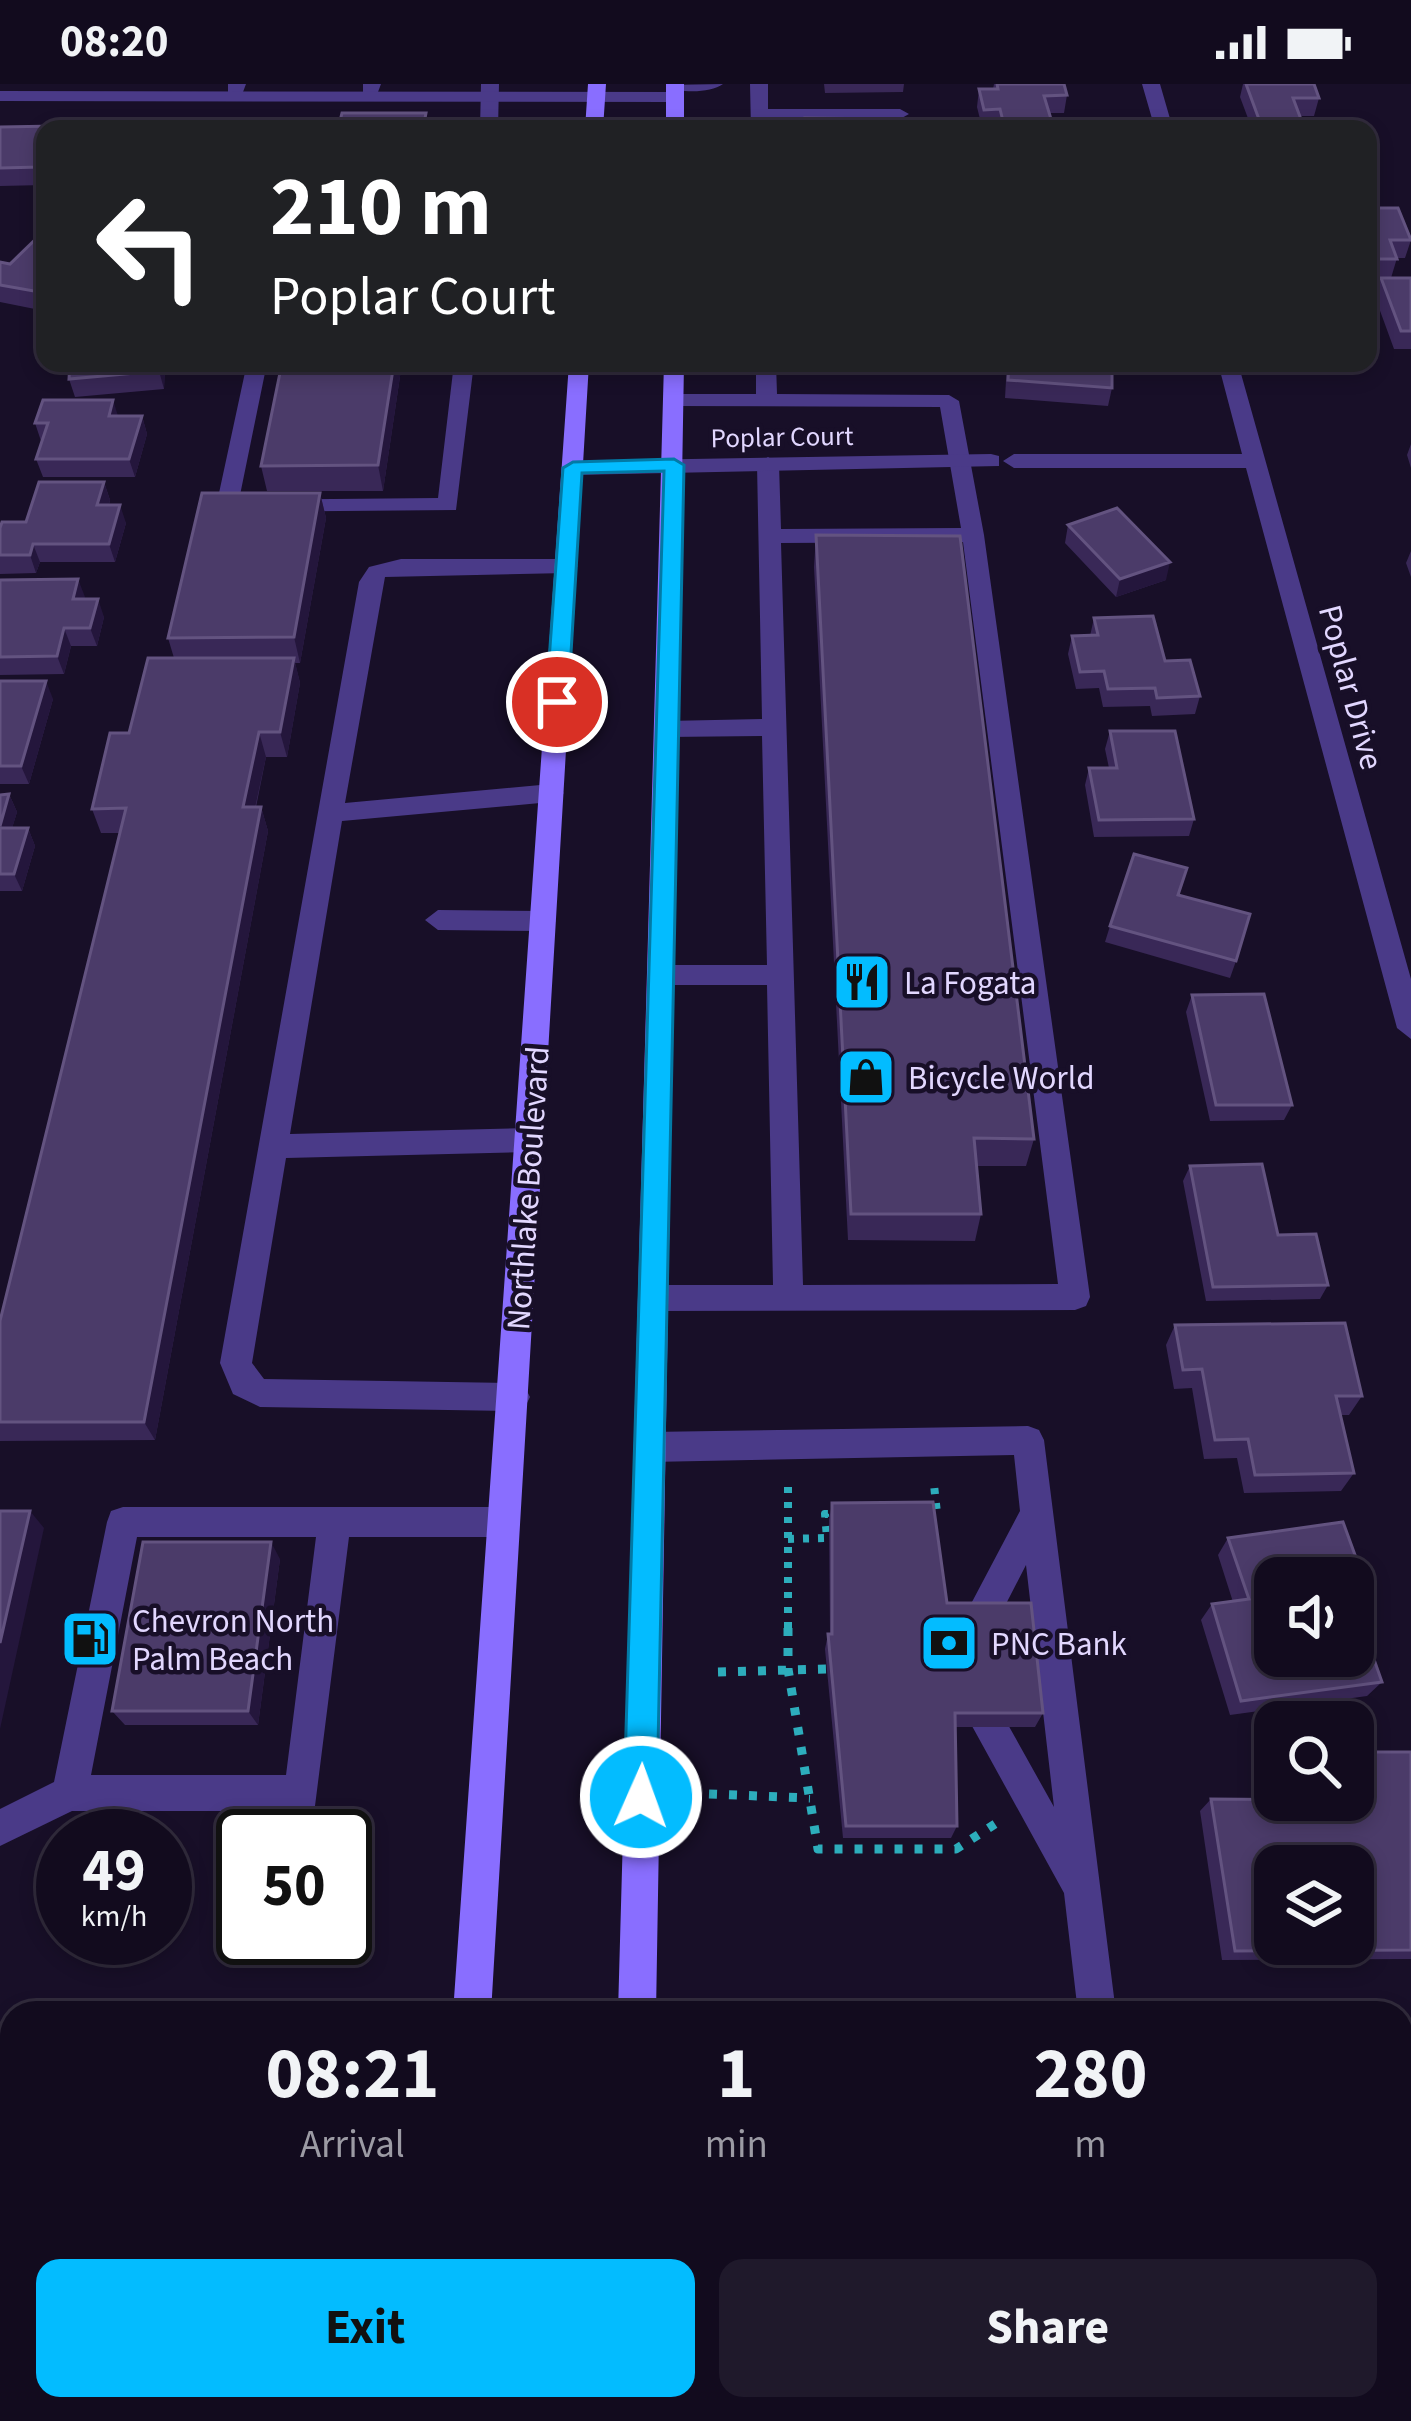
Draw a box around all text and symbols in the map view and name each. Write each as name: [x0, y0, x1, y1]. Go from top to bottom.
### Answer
text: 08:20: [60, 10, 169, 74]
text: 210 m: [270, 148, 492, 268]
icon: left: [72, 168, 228, 324]
text: Poplar Court: [270, 259, 556, 336]
street label: Poplar Court: [710, 417, 854, 458]
street label: Poplar Drive: [1306, 600, 1395, 775]
pin: [506, 651, 608, 753]
icon: arrive: [524, 669, 590, 735]
restaurant icon: La Fogata: [831, 951, 893, 1013]
place label: La Fogata: [904, 960, 1036, 1007]
street label: Northlake Boulevard: [495, 1045, 562, 1332]
shop icon: Bicycle World: [835, 1046, 897, 1108]
place label: Bicycle World: [908, 1055, 1095, 1102]
map controls: [1254, 1557, 1374, 1965]
button: sound: [1254, 1557, 1374, 1677]
place label: Chevron North Palm Beach: [132, 1598, 334, 1683]
fuel station icon: Chevron North Palm Beach: [59, 1608, 121, 1670]
bank icon: PNC Bank: [918, 1612, 980, 1674]
place label: PNC Bank: [991, 1621, 1128, 1668]
button: search: [1254, 1701, 1374, 1821]
position arrow: [578, 1734, 704, 1860]
speed limit sign: 50: [216, 1809, 372, 1965]
text: 49: [82, 1829, 146, 1914]
button: layers: [1254, 1845, 1374, 1965]
text: km/h: [81, 1895, 147, 1938]
text: 08:21: [266, 2023, 439, 2126]
text: 1: [717, 2023, 755, 2126]
text: 280: [1033, 2023, 1148, 2126]
text: Arrival: [300, 2117, 405, 2173]
text: min: [705, 2117, 768, 2173]
text: m: [1074, 2117, 1107, 2173]
button: Exit: [36, 2259, 695, 2397]
button: Share: [719, 2259, 1377, 2397]

